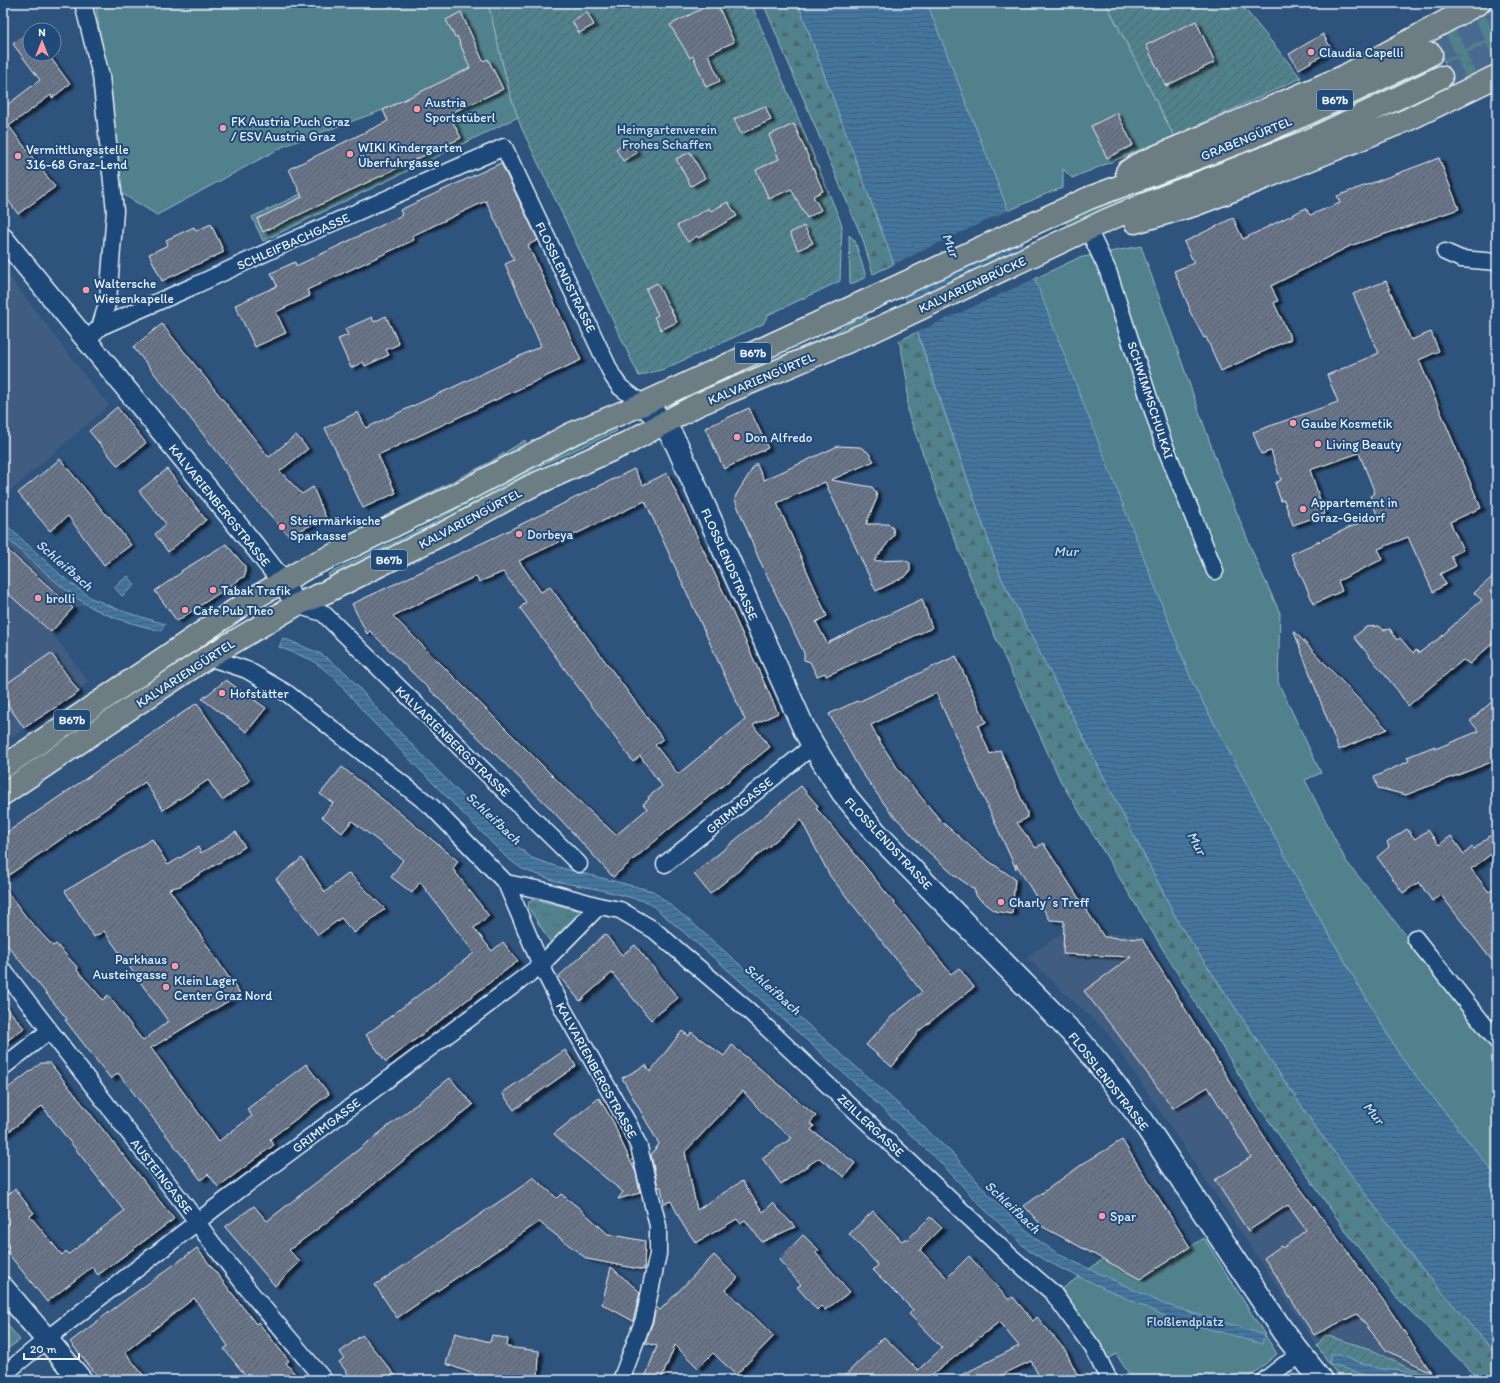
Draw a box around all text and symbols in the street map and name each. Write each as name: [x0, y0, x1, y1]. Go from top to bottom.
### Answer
north arrow: [22, 22, 62, 62]
text: N: [38, 26, 46, 39]
place label: Claudia Capelli: [1319, 45, 1403, 60]
marker: Claudia Capelli: [1306, 47, 1316, 57]
road number: B67b: [1317, 90, 1353, 110]
place label: Austria Sportstüberl: [425, 95, 496, 125]
marker: Austria Sportstüberl: [412, 104, 422, 114]
street label: GRABENGÜRTEL: [1198, 112, 1294, 164]
place label: FK Austria Puch Graz / ESV Austria Graz: [231, 114, 350, 144]
park label: Heimgartenverein Frohes Schaffen: [617, 122, 717, 152]
marker: FK Austria Puch Graz / ESV Austria Graz: [218, 123, 228, 133]
place label: WIKI Kindergarten Überfuhrgasse: [358, 140, 463, 170]
place label: Vermittlungsstelle 316-68 Graz-Lend: [26, 142, 129, 172]
marker: WIKI Kindergarten Überfuhrgasse: [345, 149, 355, 159]
marker: Vermittlungsstelle 316-68 Graz-Lend: [13, 151, 23, 161]
street label: SCHLEIFBACHGASSE: [234, 210, 352, 273]
street label: FLOSSLENDSTRASSE: [532, 220, 599, 335]
water label: Mur: [938, 231, 963, 261]
street label: KALVARIENBRÜCKE: [916, 252, 1028, 316]
place label: Waltersche Wiesenkapelle: [94, 276, 174, 306]
marker: Waltersche Wiesenkapelle: [81, 285, 91, 295]
street label: SCHWIMMSCHULKAI: [1124, 340, 1177, 461]
road number: B67b: [735, 343, 771, 363]
street label: KALVARIENGÜRTEL: [705, 348, 817, 408]
place label: Gaube Kosmetik: [1301, 416, 1393, 431]
marker: Gaube Kosmetik: [1288, 418, 1298, 428]
place label: Don Alfredo: [745, 430, 813, 445]
marker: Don Alfredo: [732, 432, 742, 442]
place label: Living Beauty: [1326, 437, 1401, 452]
marker: Living Beauty: [1313, 439, 1323, 449]
street label: KALVARIENBERGSTRASSE: [166, 441, 274, 570]
street label: KALVARIENGÜRTEL: [416, 484, 525, 552]
place label: Appartement in Graz-Geidorf: [1311, 495, 1398, 525]
marker: Appartement in Graz-Geidorf: [1298, 504, 1308, 514]
street label: FLOSSLENDSTRASSE: [698, 506, 761, 623]
place label: Steiermärkische Sparkasse: [290, 513, 381, 543]
marker: Steiermärkische Sparkasse: [277, 522, 287, 532]
place label: Dorbeya: [527, 527, 574, 542]
marker: Dorbeya: [514, 529, 524, 539]
water label: Schleifbach: [33, 536, 97, 595]
water label: Mur: [1054, 543, 1080, 560]
road number: B67b: [371, 550, 407, 570]
place label: Tabak Trafik: [221, 583, 291, 598]
marker: Tabak Trafik: [208, 585, 218, 595]
place label: brolli: [46, 591, 75, 606]
marker: brolli: [33, 593, 43, 603]
place label: Cafe Pub Theo: [193, 603, 274, 618]
marker: Cafe Pub Theo: [180, 605, 190, 615]
street label: KALVARIENGÜRTEL: [133, 635, 238, 711]
street label: KALVARIENBERGSTRASSE: [392, 683, 513, 800]
place label: Hofstätter: [230, 686, 289, 701]
marker: Hofstätter: [217, 688, 227, 698]
road number: B67b: [54, 710, 90, 730]
street label: GRIMMGASSE: [703, 774, 776, 837]
water label: Schleifbach: [462, 788, 525, 849]
street label: FLOSSLENDSTRASSE: [842, 794, 935, 893]
water label: Mur: [1183, 828, 1211, 859]
place label: Charly´s Treff: [1009, 895, 1090, 910]
marker: Charly´s Treff: [996, 897, 1006, 907]
place label: Parkhaus Austeingasse: [93, 952, 167, 982]
water label: Schleifbach: [741, 960, 805, 1019]
marker: Parkhaus Austeingasse: [170, 961, 180, 971]
place label: Klein Lager Center Graz Nord: [174, 973, 273, 1003]
marker: Klein Lager Center Graz Nord: [161, 982, 171, 992]
street label: KALVARIENBERGSTRASSE: [553, 1000, 640, 1141]
street label: FLOSSLENDSTRASSE: [1065, 1029, 1152, 1134]
street label: ZEILLERGASSE: [834, 1091, 907, 1160]
street label: GRIMMGASSE: [289, 1095, 363, 1156]
water label: Mur: [1359, 1099, 1389, 1129]
street label: AUSTEINGASSE: [128, 1136, 196, 1217]
water label: Schleifbach: [981, 1177, 1044, 1238]
place label: Spar: [1110, 1209, 1136, 1224]
marker: Spar: [1097, 1211, 1107, 1221]
park label: Floßlendplatz: [1146, 1314, 1224, 1329]
scale bar: [24, 1335, 79, 1361]
text: 20 m: [30, 1342, 57, 1356]

